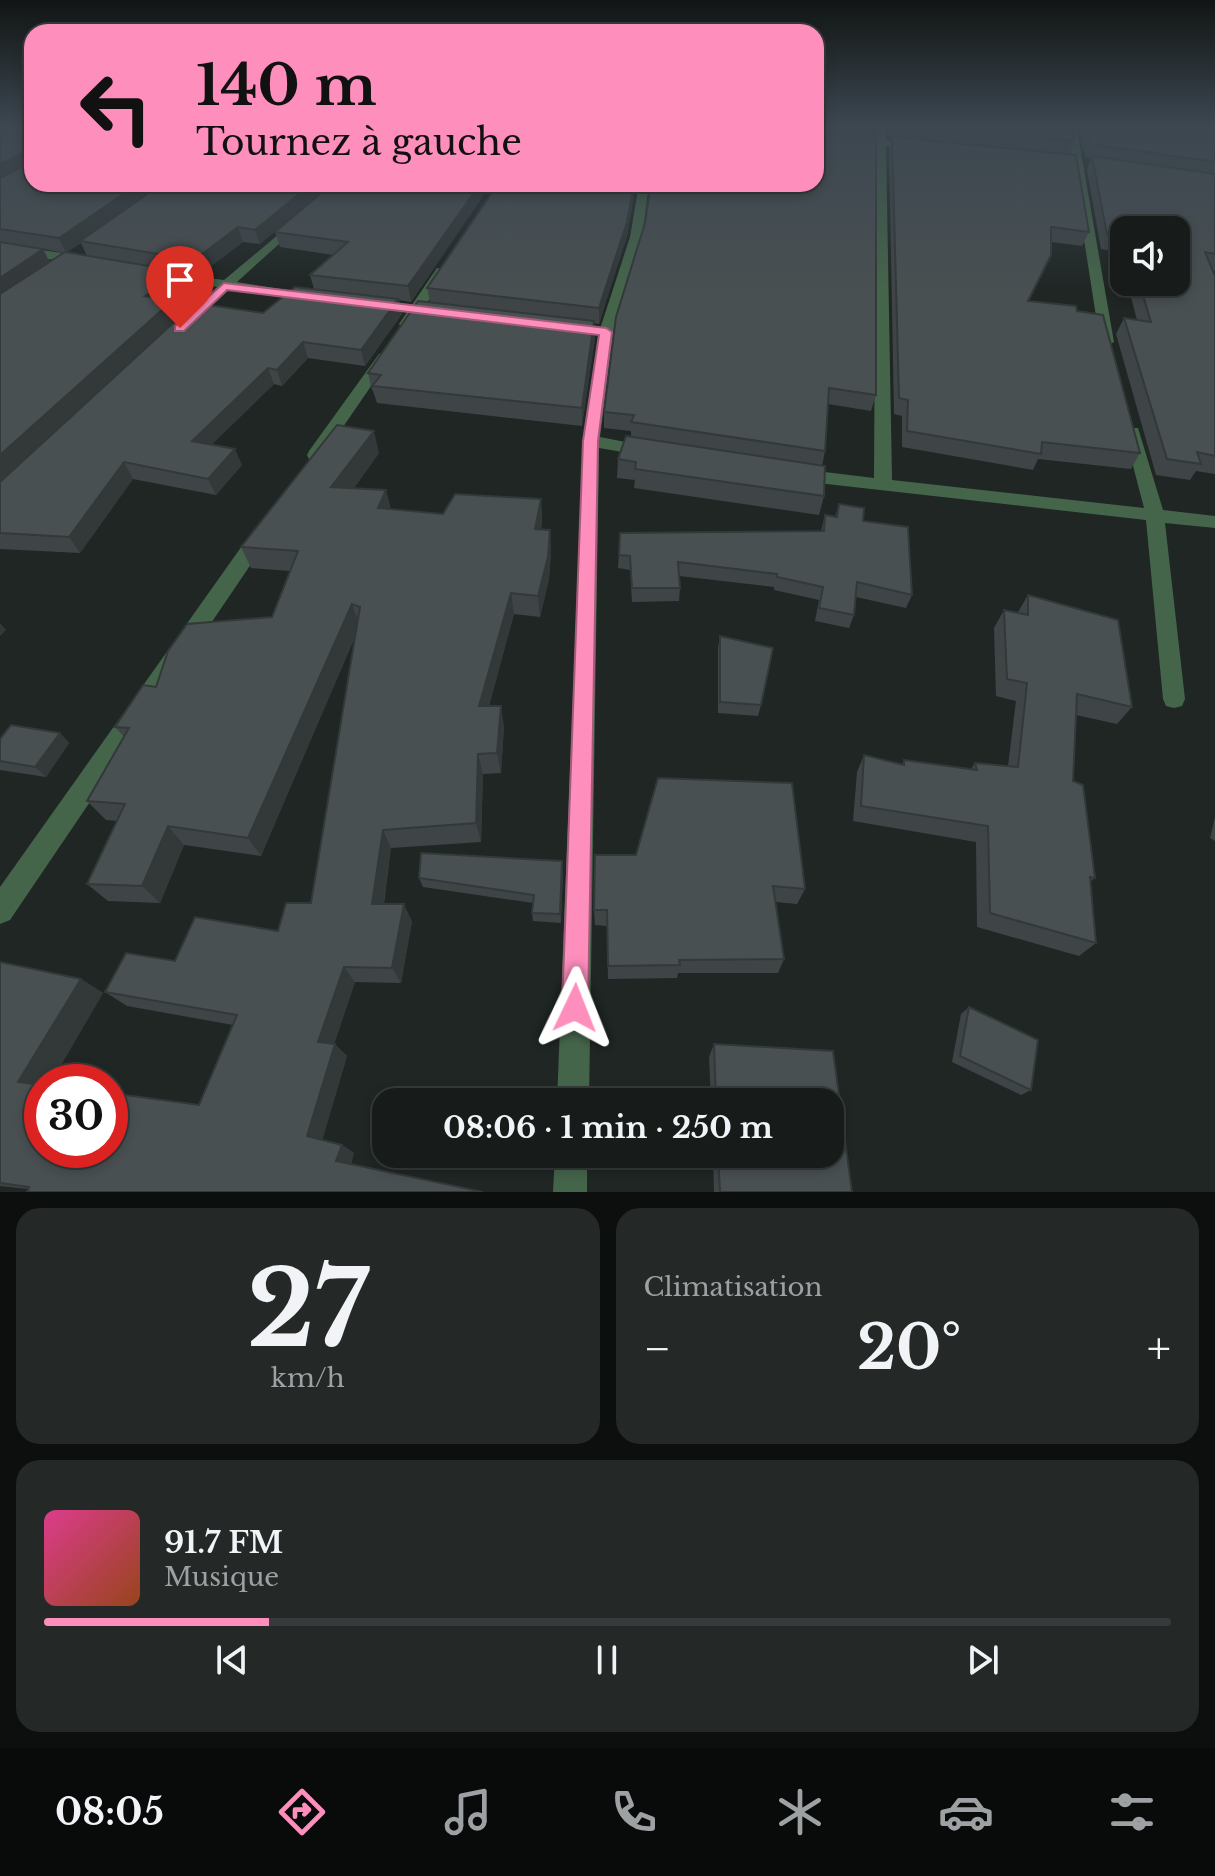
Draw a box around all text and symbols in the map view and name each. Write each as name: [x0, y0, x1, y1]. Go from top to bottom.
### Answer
text: 140 m: [196, 51, 377, 120]
icon: left: [64, 56, 168, 160]
text: Tournez à gauche: [196, 120, 522, 165]
map controls: [1110, 216, 1190, 296]
button: sound: [1110, 216, 1190, 296]
pin: [146, 246, 214, 328]
icon: arrive: [158, 258, 202, 302]
position arrow: [533, 966, 617, 1050]
speed limit sign: 30: [24, 1064, 128, 1168]
text: 08:06 · 1 min · 250 m: [443, 1109, 773, 1146]
text: 27: [247, 1245, 368, 1374]
text: Climatisation: [644, 1271, 822, 1303]
text: 20°: [857, 1311, 961, 1385]
text: −: [644, 1321, 671, 1376]
text: +: [1147, 1321, 1171, 1376]
text: km/h: [271, 1362, 345, 1394]
text: 91.7 FM: [164, 1524, 283, 1561]
text: Musique: [164, 1561, 279, 1593]
icon: previous: [210, 1638, 254, 1682]
icon: pause: [585, 1638, 629, 1682]
icon: next: [961, 1638, 1005, 1682]
icon: directions: [274, 1784, 330, 1840]
icon: music: [440, 1784, 496, 1840]
icon: phone: [606, 1784, 662, 1840]
icon: climate: [772, 1784, 828, 1840]
icon: car: [938, 1784, 994, 1840]
icon: filters: [1104, 1784, 1160, 1840]
text: 08:05: [55, 1790, 164, 1835]

